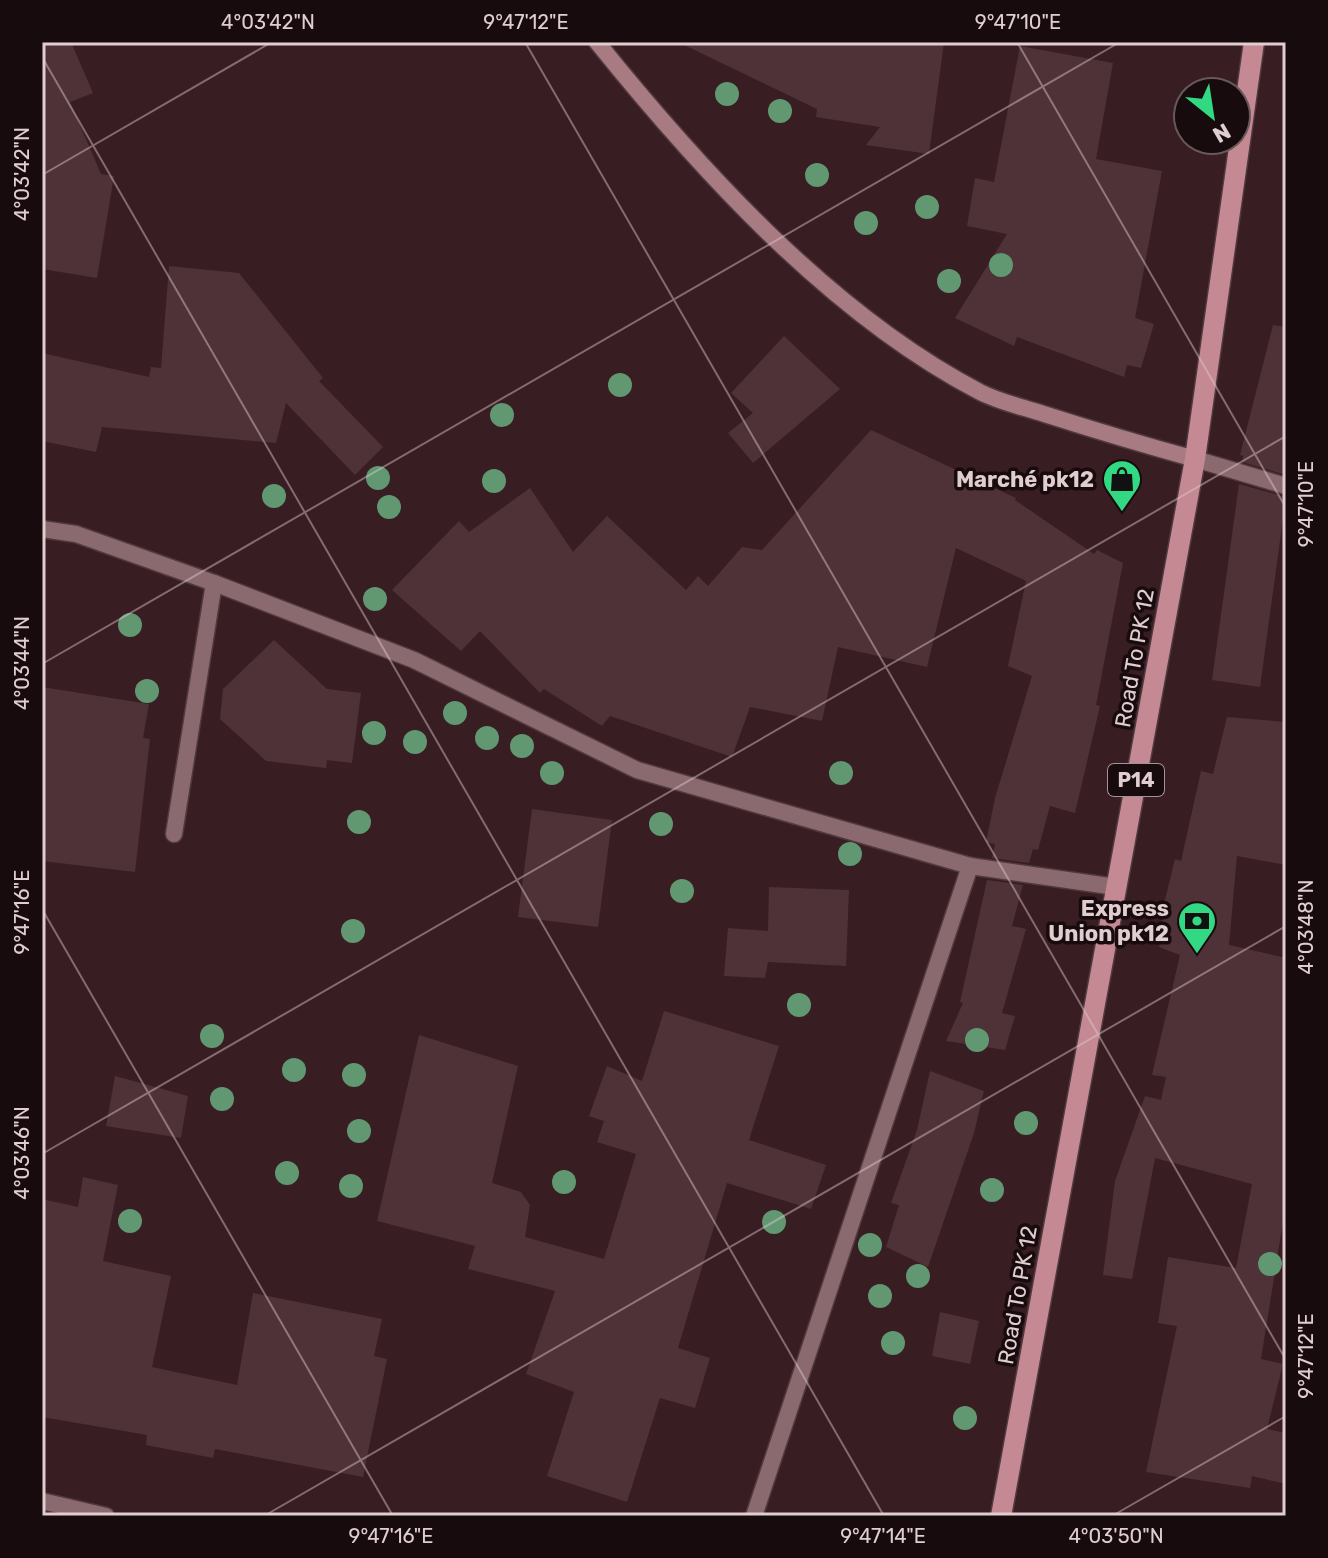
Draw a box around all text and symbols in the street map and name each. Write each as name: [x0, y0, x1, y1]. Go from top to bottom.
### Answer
text: 4°03'42"N: [221, 10, 315, 34]
text: 9°47'12"E: [483, 10, 569, 34]
text: 9°47'10"E: [975, 10, 1061, 34]
north arrow: [1172, 76, 1252, 156]
text: N: [1208, 117, 1235, 149]
text: 4°03'42"N: [10, 127, 34, 221]
shop icon: Marché pk12: [1101, 458, 1143, 513]
text: 9°47'10"E: [1294, 461, 1318, 547]
place label: Marché pk12: [956, 466, 1094, 493]
street label: Road To PK 12: [1109, 587, 1160, 730]
text: 4°03'44"N: [10, 616, 34, 710]
road number: P14: [1108, 764, 1164, 796]
text: 9°47'16"E: [10, 870, 34, 954]
text: 4°03'48"N: [1294, 880, 1318, 974]
place label: Express Union pk12: [1048, 895, 1169, 947]
bank icon: Express Union pk12: [1176, 900, 1218, 955]
text: 4°03'46"N: [10, 1106, 34, 1200]
street label: Road To PK 12: [992, 1224, 1043, 1367]
text: 9°47'12"E: [1294, 1313, 1318, 1399]
text: 9°47'16"E: [349, 1524, 433, 1548]
text: 9°47'14"E: [840, 1524, 926, 1548]
text: 4°03'50"N: [1068, 1524, 1164, 1548]

